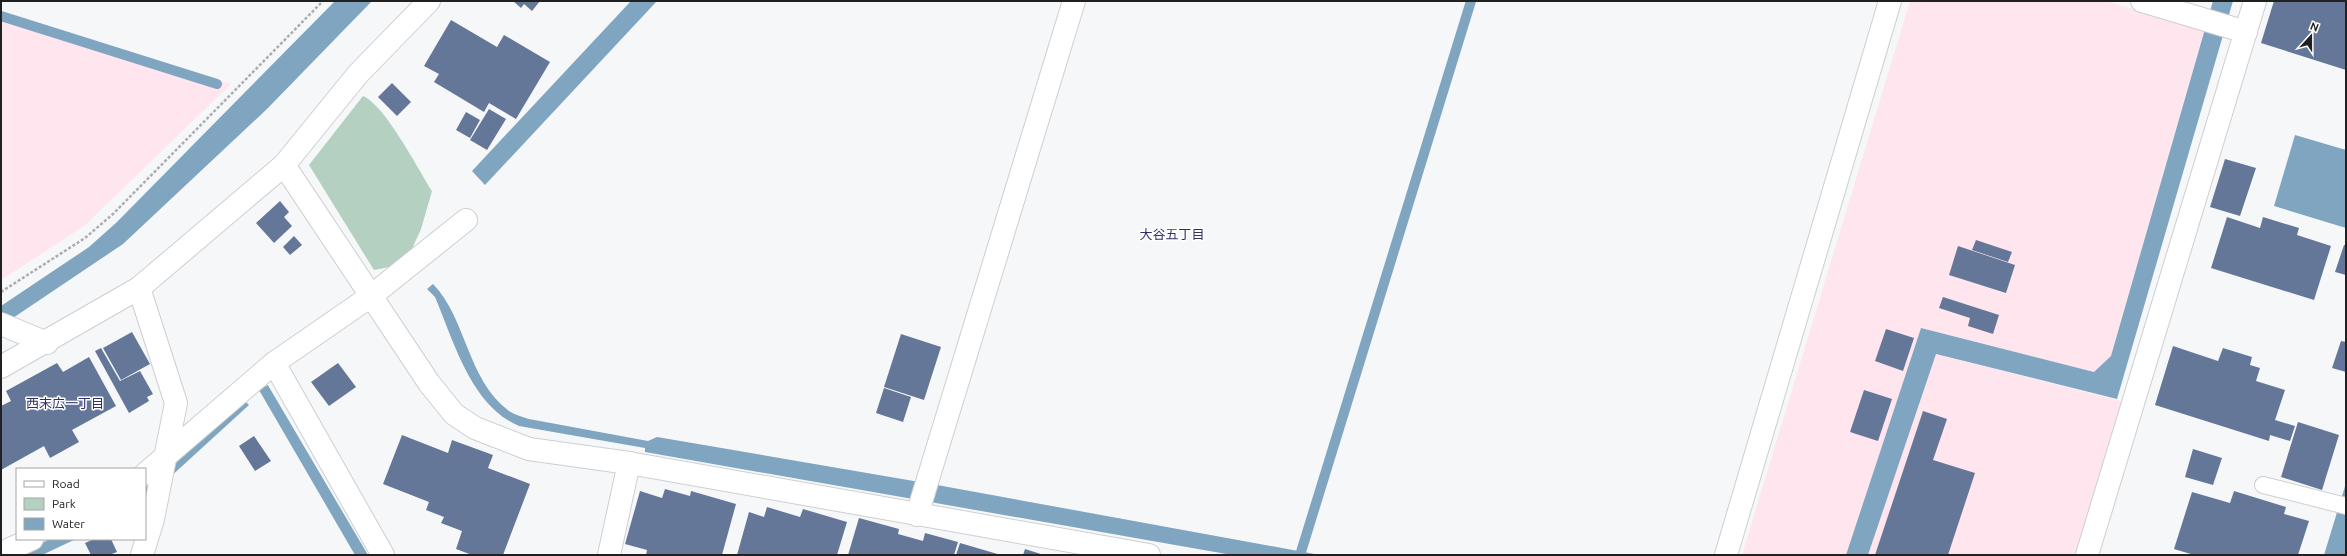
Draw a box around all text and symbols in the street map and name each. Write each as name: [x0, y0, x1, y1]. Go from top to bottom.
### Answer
north arrow: [2291, 16, 2331, 56]
text: N: [2309, 20, 2321, 34]
district label: 大谷五丁目: [1139, 227, 1205, 241]
district label: 西末広一丁目: [26, 396, 104, 410]
legend: [16, 468, 146, 540]
text: Road: [52, 477, 80, 490]
text: Park: [52, 497, 76, 510]
text: Water: [52, 517, 85, 530]

